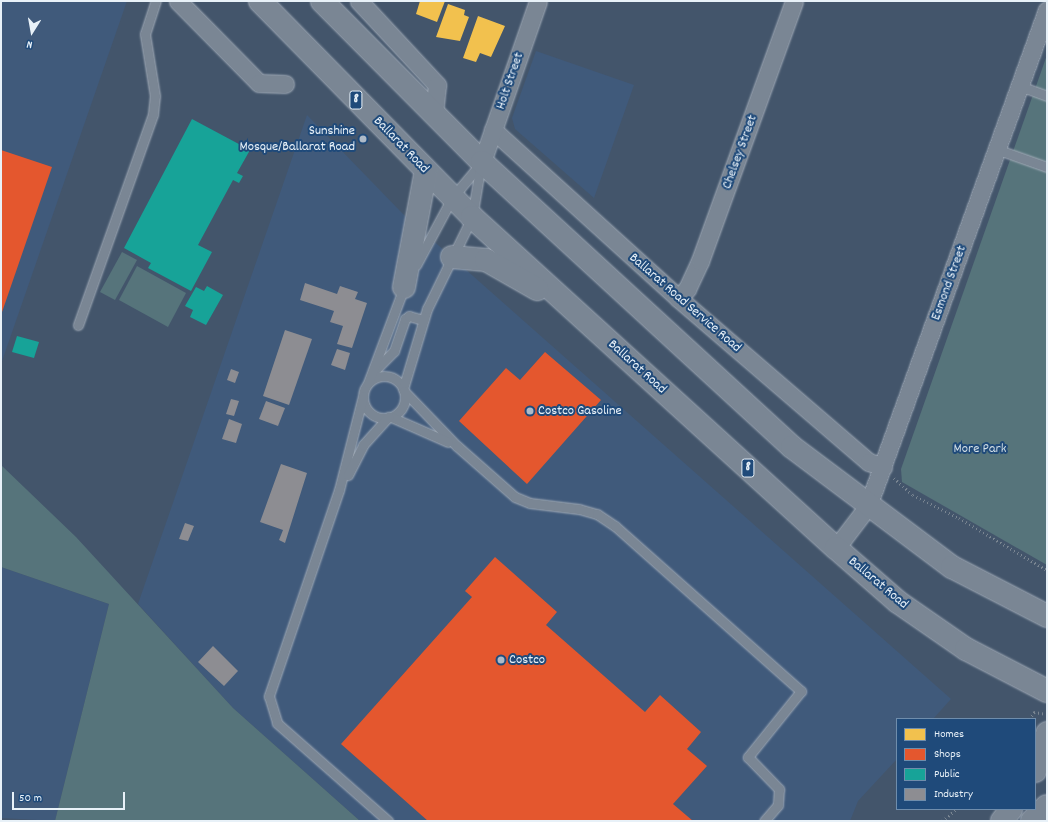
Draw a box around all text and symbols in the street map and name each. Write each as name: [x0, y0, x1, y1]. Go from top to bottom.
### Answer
north arrow: [12, 12, 52, 52]
text: N: [26, 35, 34, 52]
street label: Holt Street: [492, 50, 528, 112]
road number: 8: [349, 89, 363, 111]
street label: Ballarat Road: [370, 113, 432, 177]
street label: Chelsey Street: [719, 113, 761, 191]
place label: Sunshine Mosque/Ballarat Road: [240, 123, 355, 156]
marker: Sunshine Mosque/Ballarat Road: [358, 134, 368, 144]
street label: Esmond Street: [928, 243, 970, 323]
street label: Ballarat Road Service Road: [626, 250, 744, 356]
street label: Ballarat Road: [604, 336, 670, 398]
place label: Costco Gasoline: [538, 403, 622, 419]
marker: Costco Gasoline: [525, 406, 535, 416]
park label: More Park: [954, 441, 1006, 457]
road number: 8: [741, 457, 755, 479]
street label: Ballarat Road: [845, 553, 911, 613]
place label: Costco: [509, 652, 545, 668]
marker: Costco: [496, 655, 506, 665]
legend: [896, 718, 1036, 810]
text: Homes: [934, 726, 964, 743]
text: Shops: [934, 746, 961, 763]
text: Public: [934, 766, 960, 783]
scale bar: [14, 784, 127, 810]
text: Industry: [934, 786, 973, 803]
text: 50 m: [19, 790, 42, 807]

